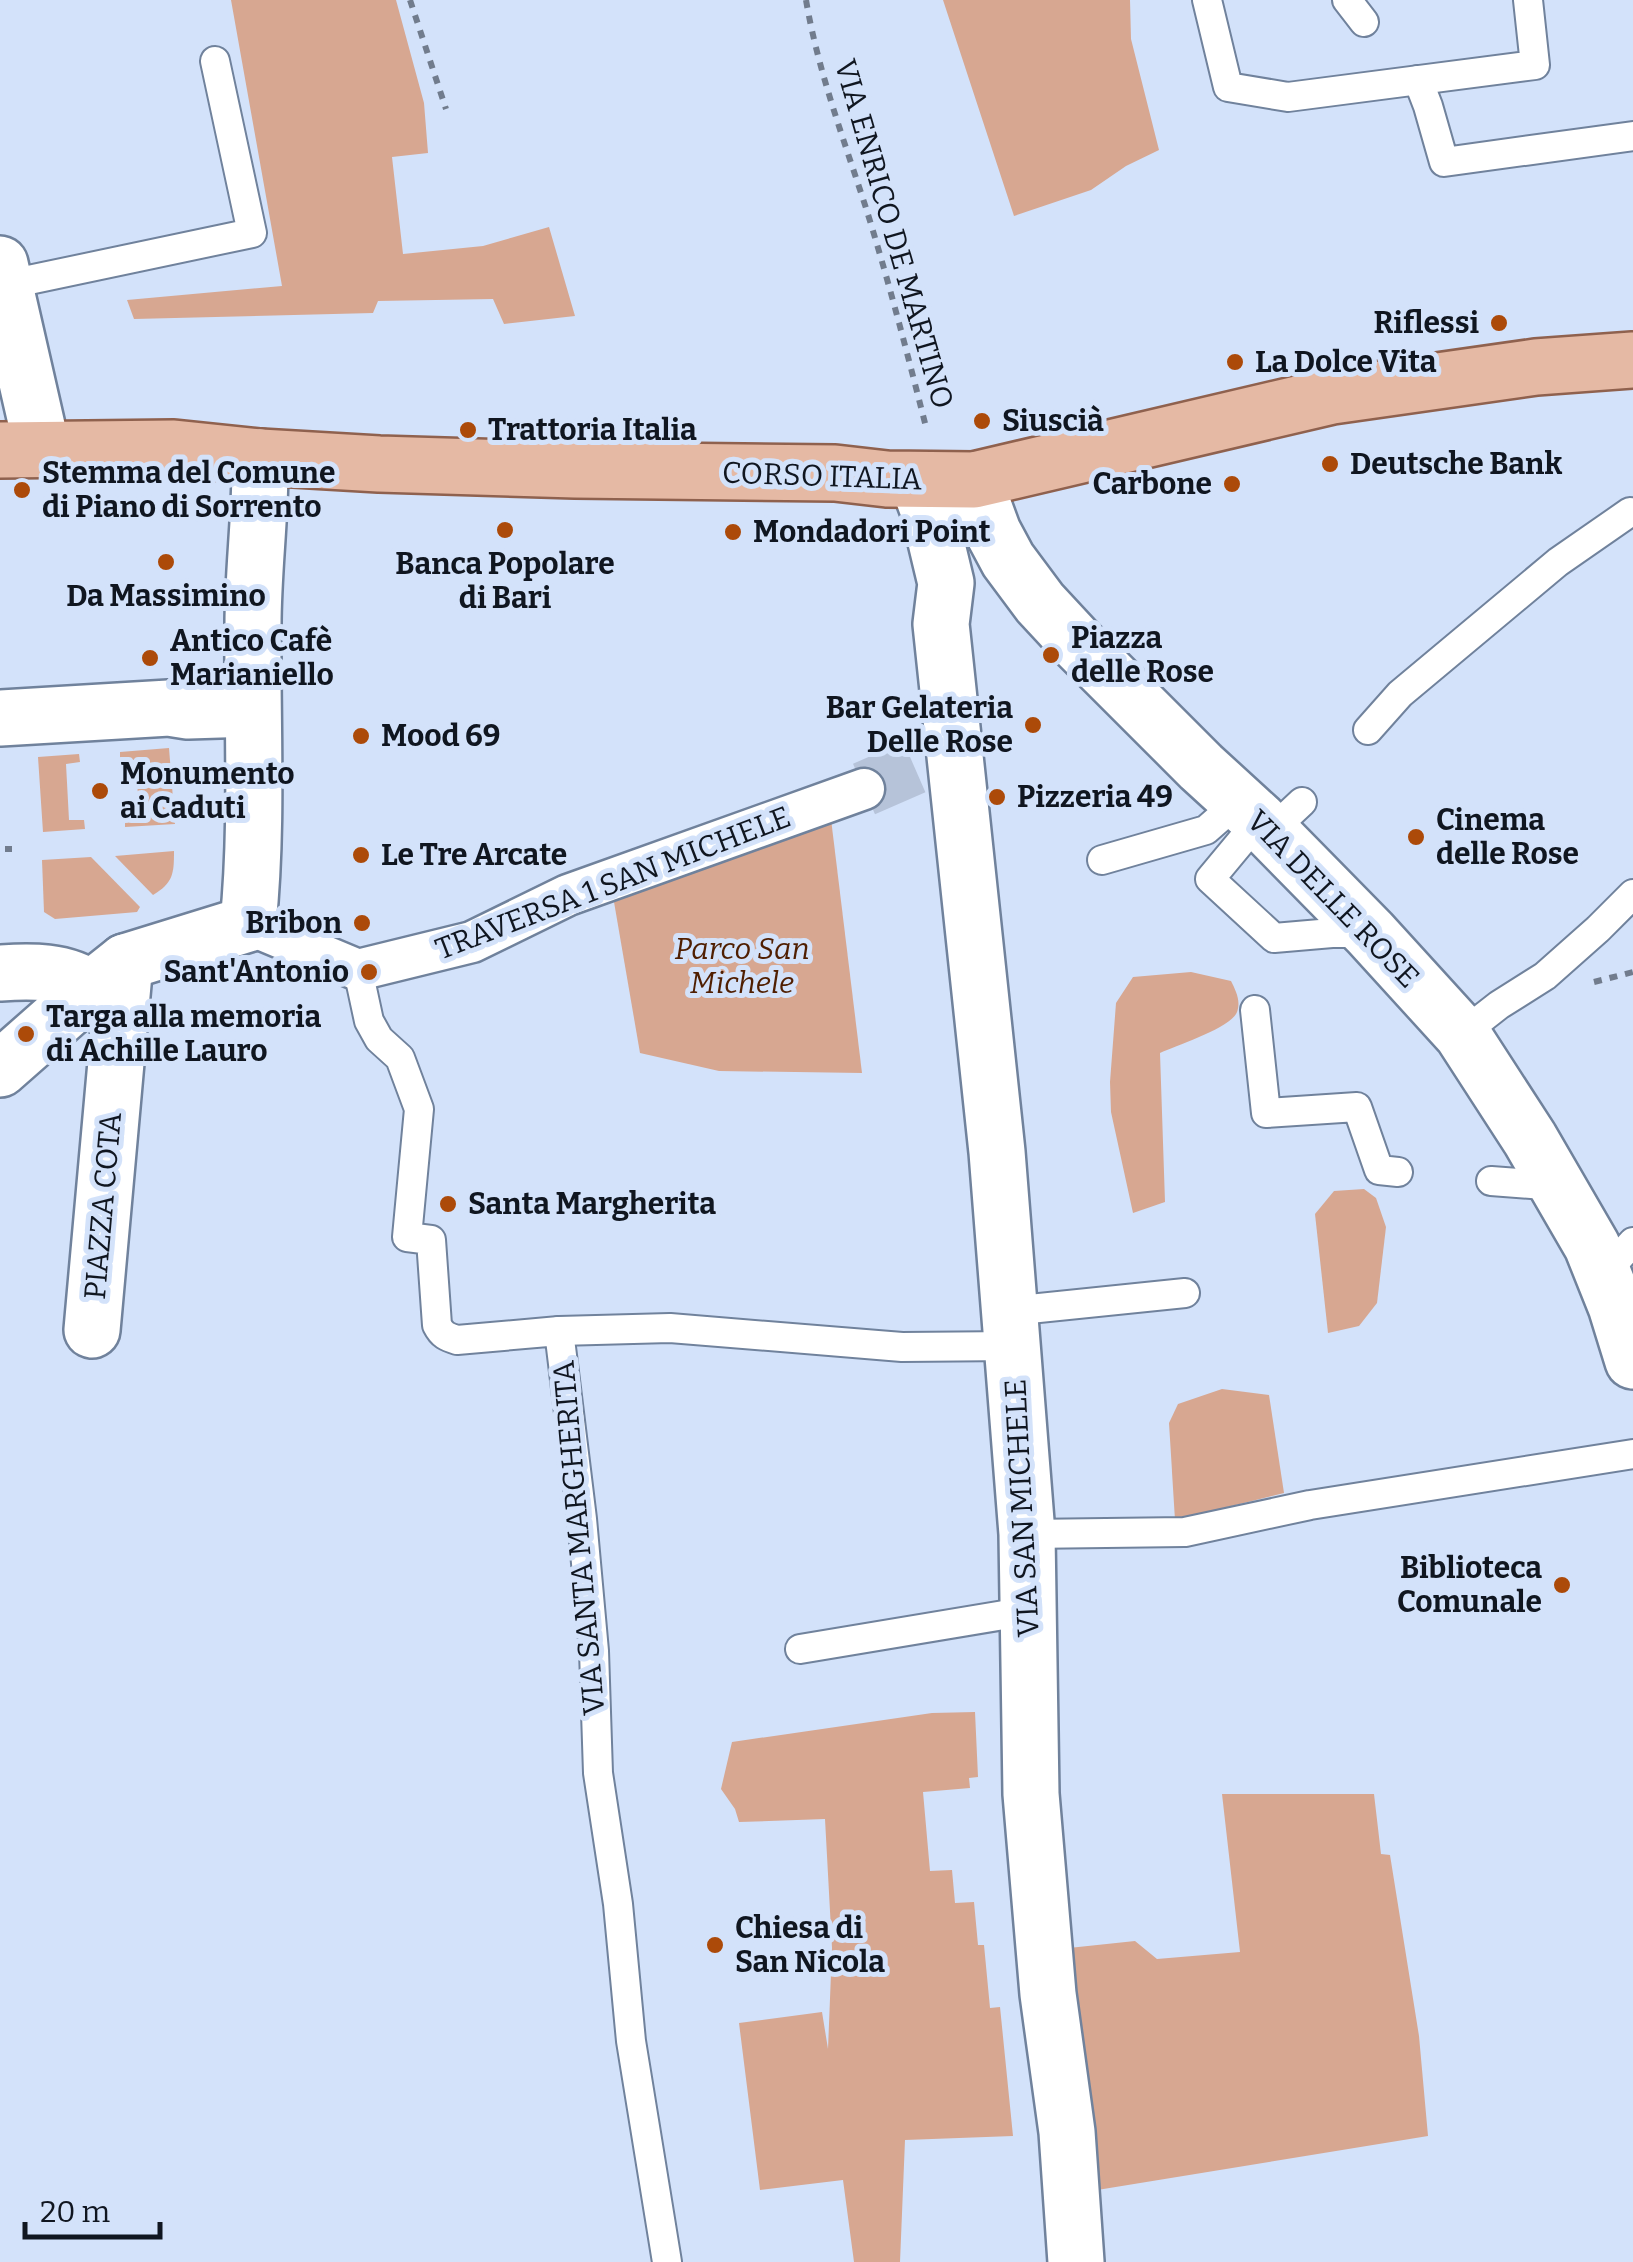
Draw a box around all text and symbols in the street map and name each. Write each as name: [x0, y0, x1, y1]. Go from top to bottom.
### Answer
street label: VIA ENRICO DE MARTINO: [827, 55, 961, 413]
place label: Riflessi: [1374, 305, 1479, 341]
marker: Riflessi: [1488, 312, 1510, 334]
place label: La Dolce Vita: [1255, 344, 1437, 380]
marker: La Dolce Vita: [1224, 351, 1246, 373]
place label: Siuscià: [1002, 403, 1104, 439]
marker: Siuscià: [971, 410, 993, 432]
place label: Trattoria Italia: [488, 412, 697, 448]
marker: Trattoria Italia: [457, 419, 479, 441]
place label: Deutsche Bank: [1350, 446, 1562, 482]
marker: Deutsche Bank: [1319, 453, 1341, 475]
place label: Stemma del Comune di Piano di Sorrento: [42, 455, 335, 525]
street label: CORSO ITALIA: [721, 455, 923, 498]
place label: Carbone: [1092, 466, 1212, 502]
marker: Carbone: [1221, 473, 1243, 495]
marker: Stemma del Comune di Piano di Sorrento: [11, 479, 33, 501]
place label: Mondadori Point: [753, 514, 991, 550]
marker: Banca Popolare di Bari: [494, 519, 516, 541]
marker: Mondadori Point: [722, 521, 744, 543]
place label: Banca Popolare di Bari: [395, 546, 615, 616]
marker: Da Massimino: [155, 551, 177, 573]
place label: Da Massimino: [66, 578, 266, 614]
place label: Piazza delle Rose: [1071, 620, 1214, 690]
place label: Antico Cafè Marianiello: [170, 623, 334, 693]
marker: Piazza delle Rose: [1040, 644, 1062, 666]
marker: Antico Cafè Marianiello: [139, 647, 161, 669]
place label: Bar Gelateria Delle Rose: [826, 690, 1013, 760]
marker: Bar Gelateria Delle Rose: [1022, 714, 1044, 736]
place label: Mood 69: [381, 718, 501, 754]
marker: Mood 69: [350, 725, 372, 747]
place label: Monumento ai Caduti: [120, 756, 295, 826]
place label: Pizzeria 49: [1017, 779, 1173, 815]
marker: Monumento ai Caduti: [89, 780, 111, 802]
marker: Pizzeria 49: [986, 786, 1008, 808]
street label: TRAVERSA 1 SAN MICHELE: [431, 799, 795, 967]
place label: Cinema delle Rose: [1436, 802, 1579, 872]
street label: VIA DELLE ROSE: [1239, 803, 1427, 995]
marker: Cinema delle Rose: [1405, 826, 1427, 848]
place label: Le Tre Arcate: [381, 837, 567, 873]
marker: Le Tre Arcate: [350, 844, 372, 866]
place label: Bribon: [245, 905, 343, 941]
marker: Bribon: [351, 912, 373, 934]
park label: Parco San Michele: [674, 931, 810, 1001]
place label: Sant'Antonio: [164, 954, 349, 990]
marker: Sant'Antonio: [358, 961, 380, 983]
place label: Targa alla memoria di Achille Lauro: [46, 999, 321, 1069]
marker: Targa alla memoria di Achille Lauro: [15, 1023, 37, 1045]
street label: PIAZZA COTA: [77, 1110, 129, 1301]
place label: Santa Margherita: [468, 1186, 716, 1222]
marker: Santa Margherita: [437, 1193, 459, 1215]
street label: VIA SANTA MARGHERITA: [545, 1358, 612, 1717]
street label: VIA SAN MICHELE: [997, 1378, 1047, 1638]
place label: Biblioteca Comunale: [1397, 1550, 1542, 1620]
marker: Biblioteca Comunale: [1551, 1574, 1573, 1596]
place label: Chiesa di San Nicola: [735, 1910, 885, 1980]
marker: Chiesa di San Nicola: [704, 1934, 726, 1956]
scale bar: [25, 2177, 160, 2239]
text: 20 m: [40, 2194, 111, 2230]

